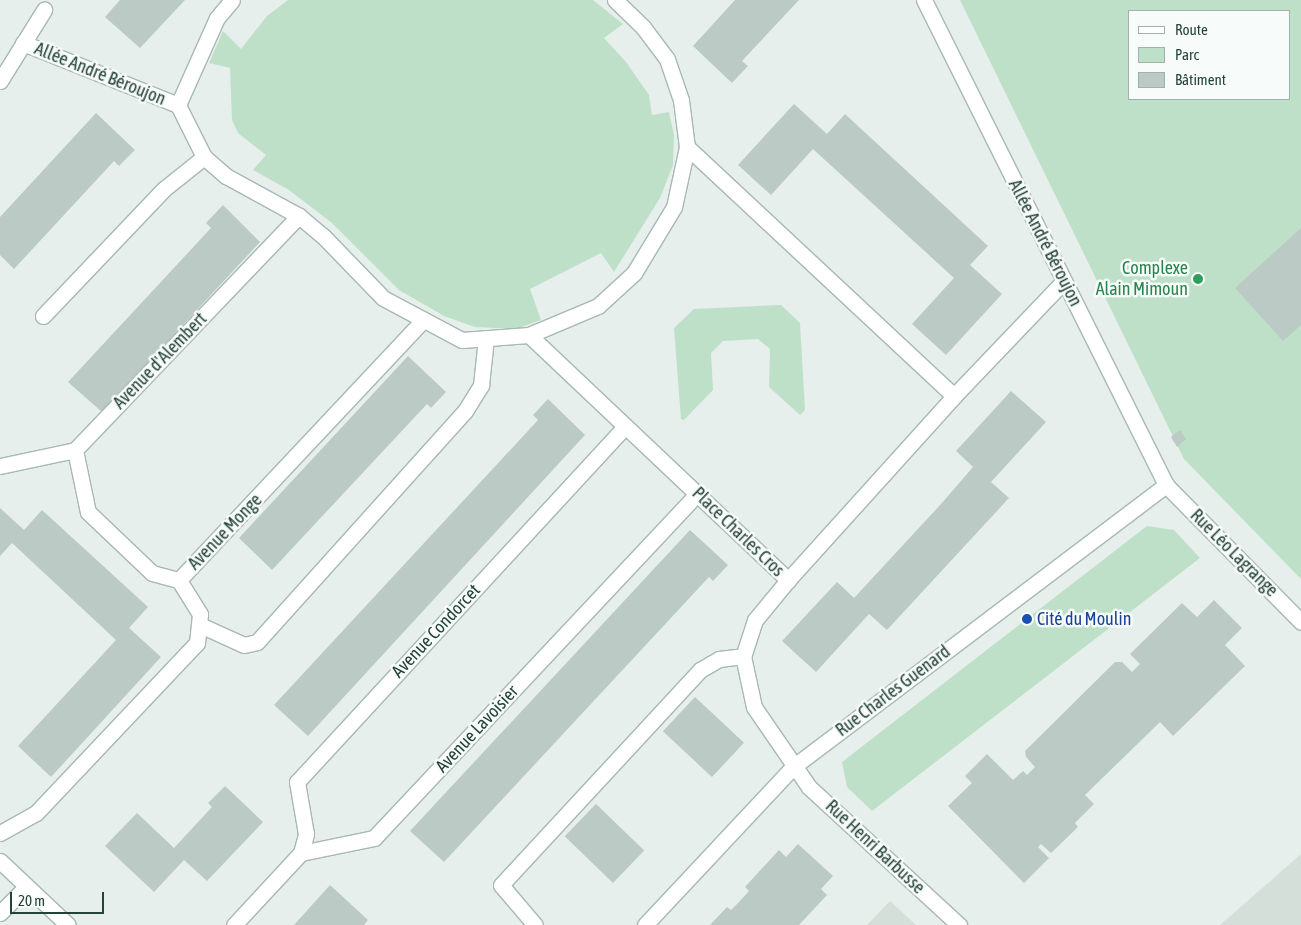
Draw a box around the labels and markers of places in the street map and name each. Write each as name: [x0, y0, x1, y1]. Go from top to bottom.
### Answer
place label: Complexe Alain Mimoun: [1096, 258, 1188, 300]
marker: Complexe Alain Mimoun: [1192, 273, 1204, 285]
place label: Cité du Moulin: [1037, 608, 1131, 630]
marker: Cité du Moulin: [1021, 613, 1033, 625]

